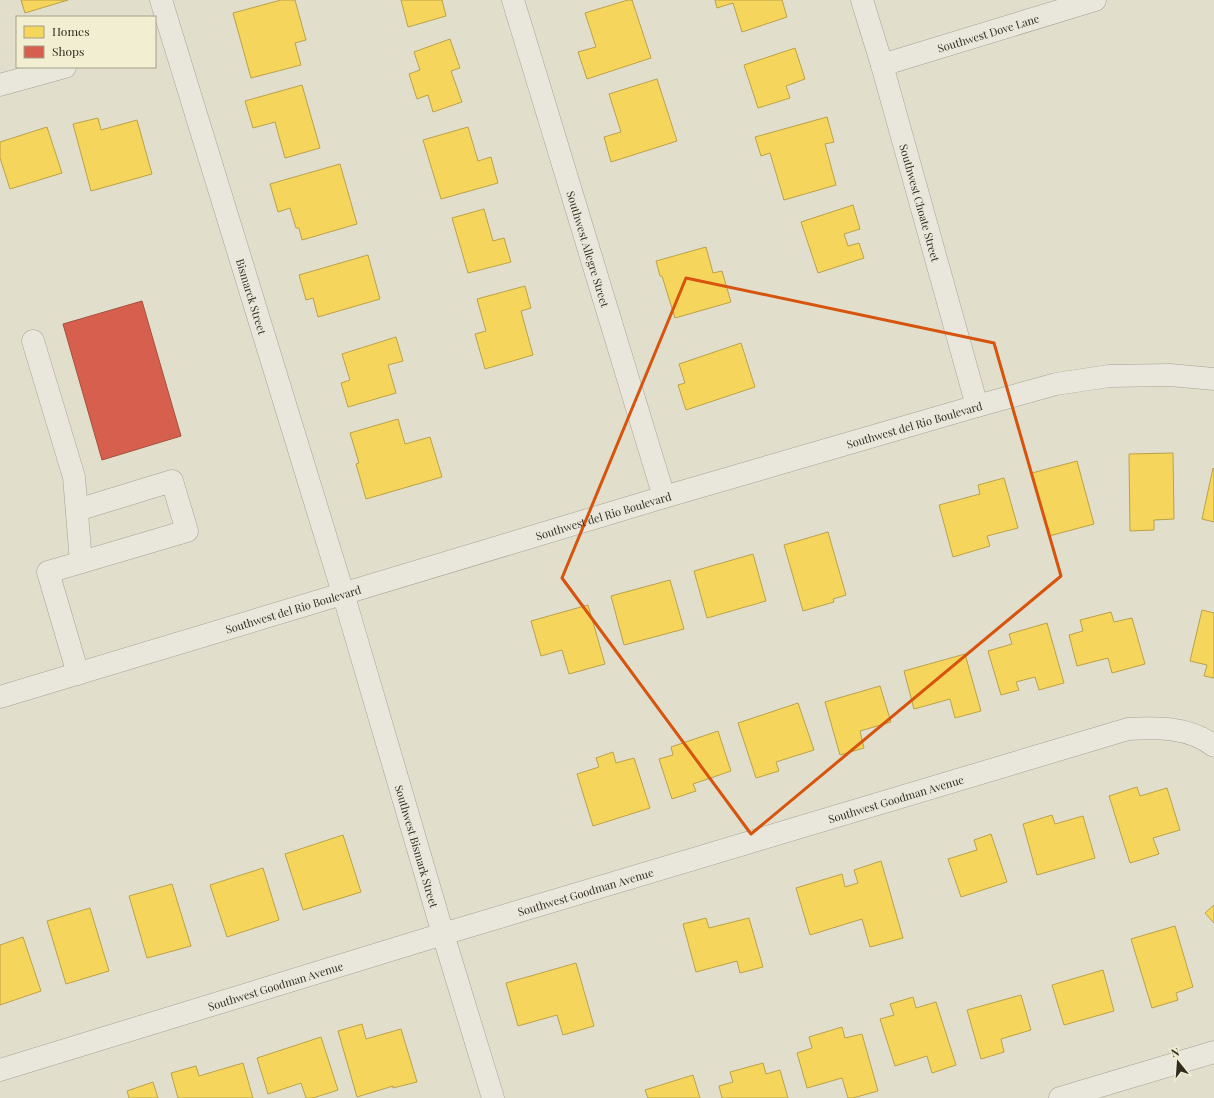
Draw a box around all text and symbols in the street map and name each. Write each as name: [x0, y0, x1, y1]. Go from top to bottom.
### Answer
street label: Southwest Dove Lane: [935, 10, 1041, 55]
legend: [16, 16, 156, 68]
text: Homes: [52, 23, 90, 39]
text: Shops: [52, 43, 84, 59]
street label: Southwest Choate Street: [897, 142, 944, 263]
street label: Southwest Allegre Street: [564, 189, 613, 309]
street label: Bismarck Street: [233, 257, 271, 336]
street label: Southwest del Rio Boulevard: [844, 397, 984, 451]
street label: Southwest del Rio Boulevard: [534, 488, 673, 543]
street label: Southwest del Rio Boulevard: [223, 581, 363, 636]
street label: Southwest Goodman Avenue: [826, 771, 966, 826]
street label: Southwest Bismark Street: [392, 783, 442, 909]
street label: Southwest Goodman Avenue: [516, 864, 655, 919]
street label: Southwest Goodman Avenue: [206, 958, 345, 1013]
north arrow: [1158, 1042, 1198, 1082]
text: N: [1169, 1044, 1181, 1060]

